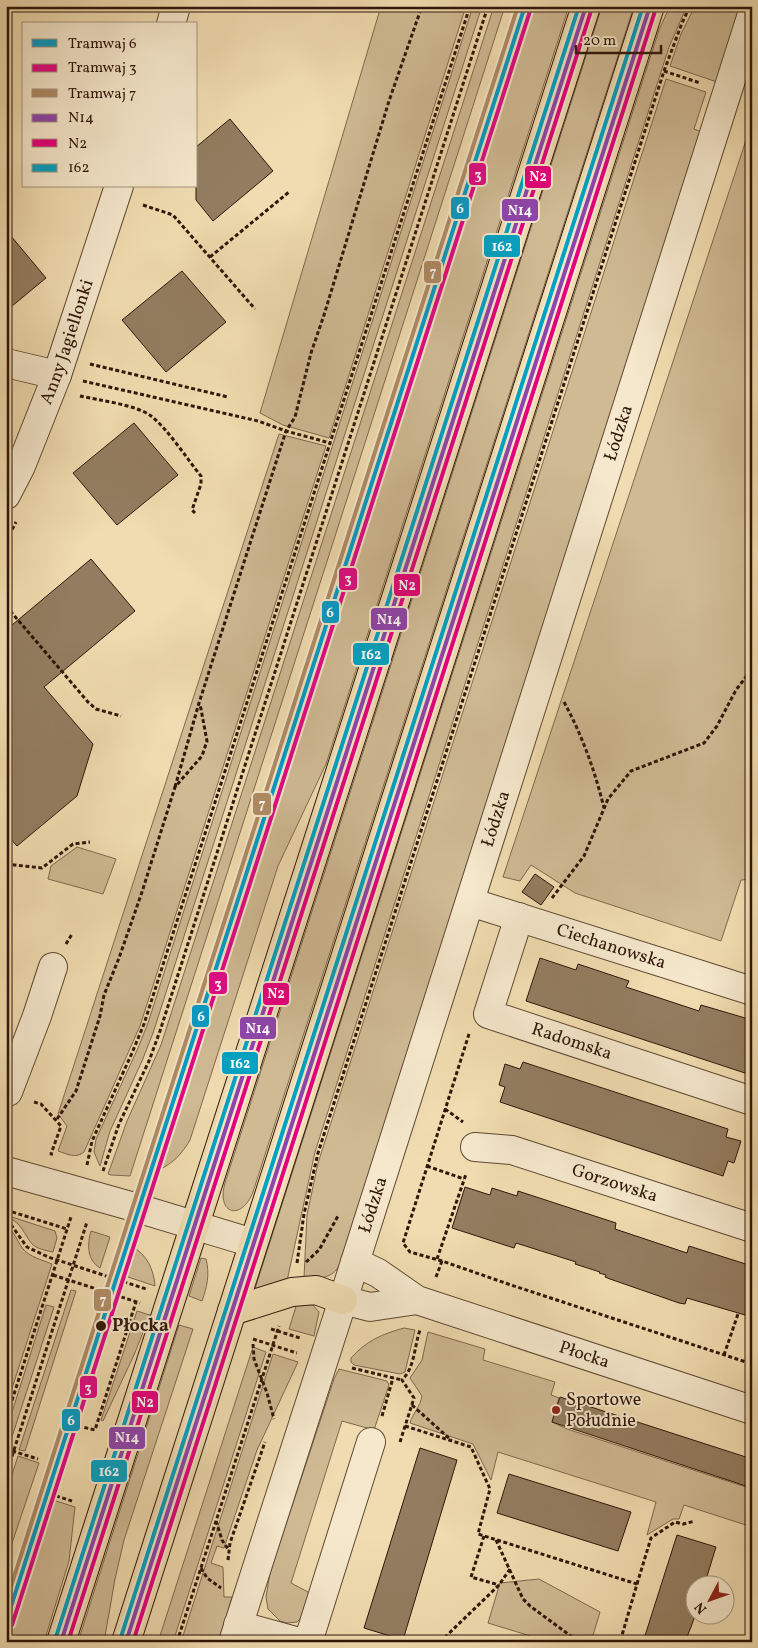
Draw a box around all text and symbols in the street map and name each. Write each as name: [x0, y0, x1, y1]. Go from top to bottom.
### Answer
legend: [22, 22, 198, 188]
scale bar: [576, 22, 660, 54]
text: 20 m: [583, 31, 616, 52]
text: Tramwaj 6: [68, 34, 137, 55]
text: Tramwaj 3: [68, 58, 137, 79]
text: Tramwaj 7: [68, 84, 136, 105]
text: N14: [68, 108, 94, 129]
text: N2: [68, 134, 87, 155]
text: 162: [68, 158, 89, 179]
line badge: 3: [468, 162, 487, 186]
line badge: N2: [524, 165, 552, 189]
text: 3: [474, 166, 482, 185]
text: N2: [529, 168, 547, 187]
line badge: 6: [450, 196, 470, 220]
line badge: N14: [501, 198, 539, 222]
text: 6: [456, 200, 464, 219]
text: N14: [508, 202, 533, 221]
line badge: 162: [483, 234, 521, 258]
text: 162: [492, 238, 512, 257]
line badge: 7: [423, 260, 442, 284]
text: 7: [430, 264, 437, 283]
street label: Anny Jagiellonki: [34, 276, 100, 408]
street label: Łódzka: [598, 402, 639, 464]
line badge: 3: [338, 567, 358, 591]
text: 3: [344, 570, 352, 589]
line badge: N2: [393, 573, 421, 597]
text: N2: [398, 577, 416, 596]
line badge: 6: [321, 600, 340, 624]
text: 6: [326, 604, 334, 623]
line badge: N14: [370, 607, 408, 631]
text: N14: [377, 611, 402, 630]
line badge: 162: [352, 642, 390, 666]
text: 162: [361, 646, 381, 665]
street label: Łódzka: [475, 788, 517, 850]
line badge: 7: [252, 792, 272, 816]
text: 7: [259, 796, 266, 815]
street label: Ciechanowska: [553, 918, 669, 976]
line badge: 3: [208, 971, 228, 995]
text: 3: [214, 975, 222, 994]
line badge: N2: [262, 982, 290, 1006]
text: N2: [267, 985, 285, 1004]
line badge: 6: [191, 1004, 210, 1028]
text: 6: [197, 1008, 205, 1027]
line badge: N14: [239, 1016, 277, 1040]
street label: Radomska: [528, 1017, 615, 1067]
text: N14: [246, 1020, 271, 1039]
line badge: 162: [221, 1051, 259, 1075]
text: 162: [230, 1055, 250, 1074]
street label: Gorzowska: [568, 1158, 661, 1209]
street label: Łódzka: [353, 1174, 394, 1236]
line badge: 7: [93, 1288, 112, 1312]
text: 7: [100, 1292, 107, 1311]
place label: Płocka: [112, 1314, 169, 1339]
marker: Płocka: [94, 1319, 108, 1333]
street label: Płocka: [556, 1335, 613, 1375]
line badge: 3: [79, 1375, 98, 1399]
text: 3: [84, 1379, 92, 1398]
place label: Sportowe Południe: [566, 1388, 641, 1434]
line badge: N2: [131, 1390, 159, 1414]
text: N2: [136, 1394, 154, 1413]
marker: Sportowe Południe: [550, 1404, 562, 1416]
line badge: 6: [61, 1408, 81, 1432]
text: 6: [67, 1412, 75, 1431]
line badge: N14: [108, 1426, 146, 1450]
text: N14: [115, 1429, 140, 1448]
line badge: 162: [90, 1459, 128, 1483]
text: 162: [99, 1463, 119, 1482]
north arrow: [686, 1576, 736, 1626]
text: N: [691, 1597, 712, 1618]

